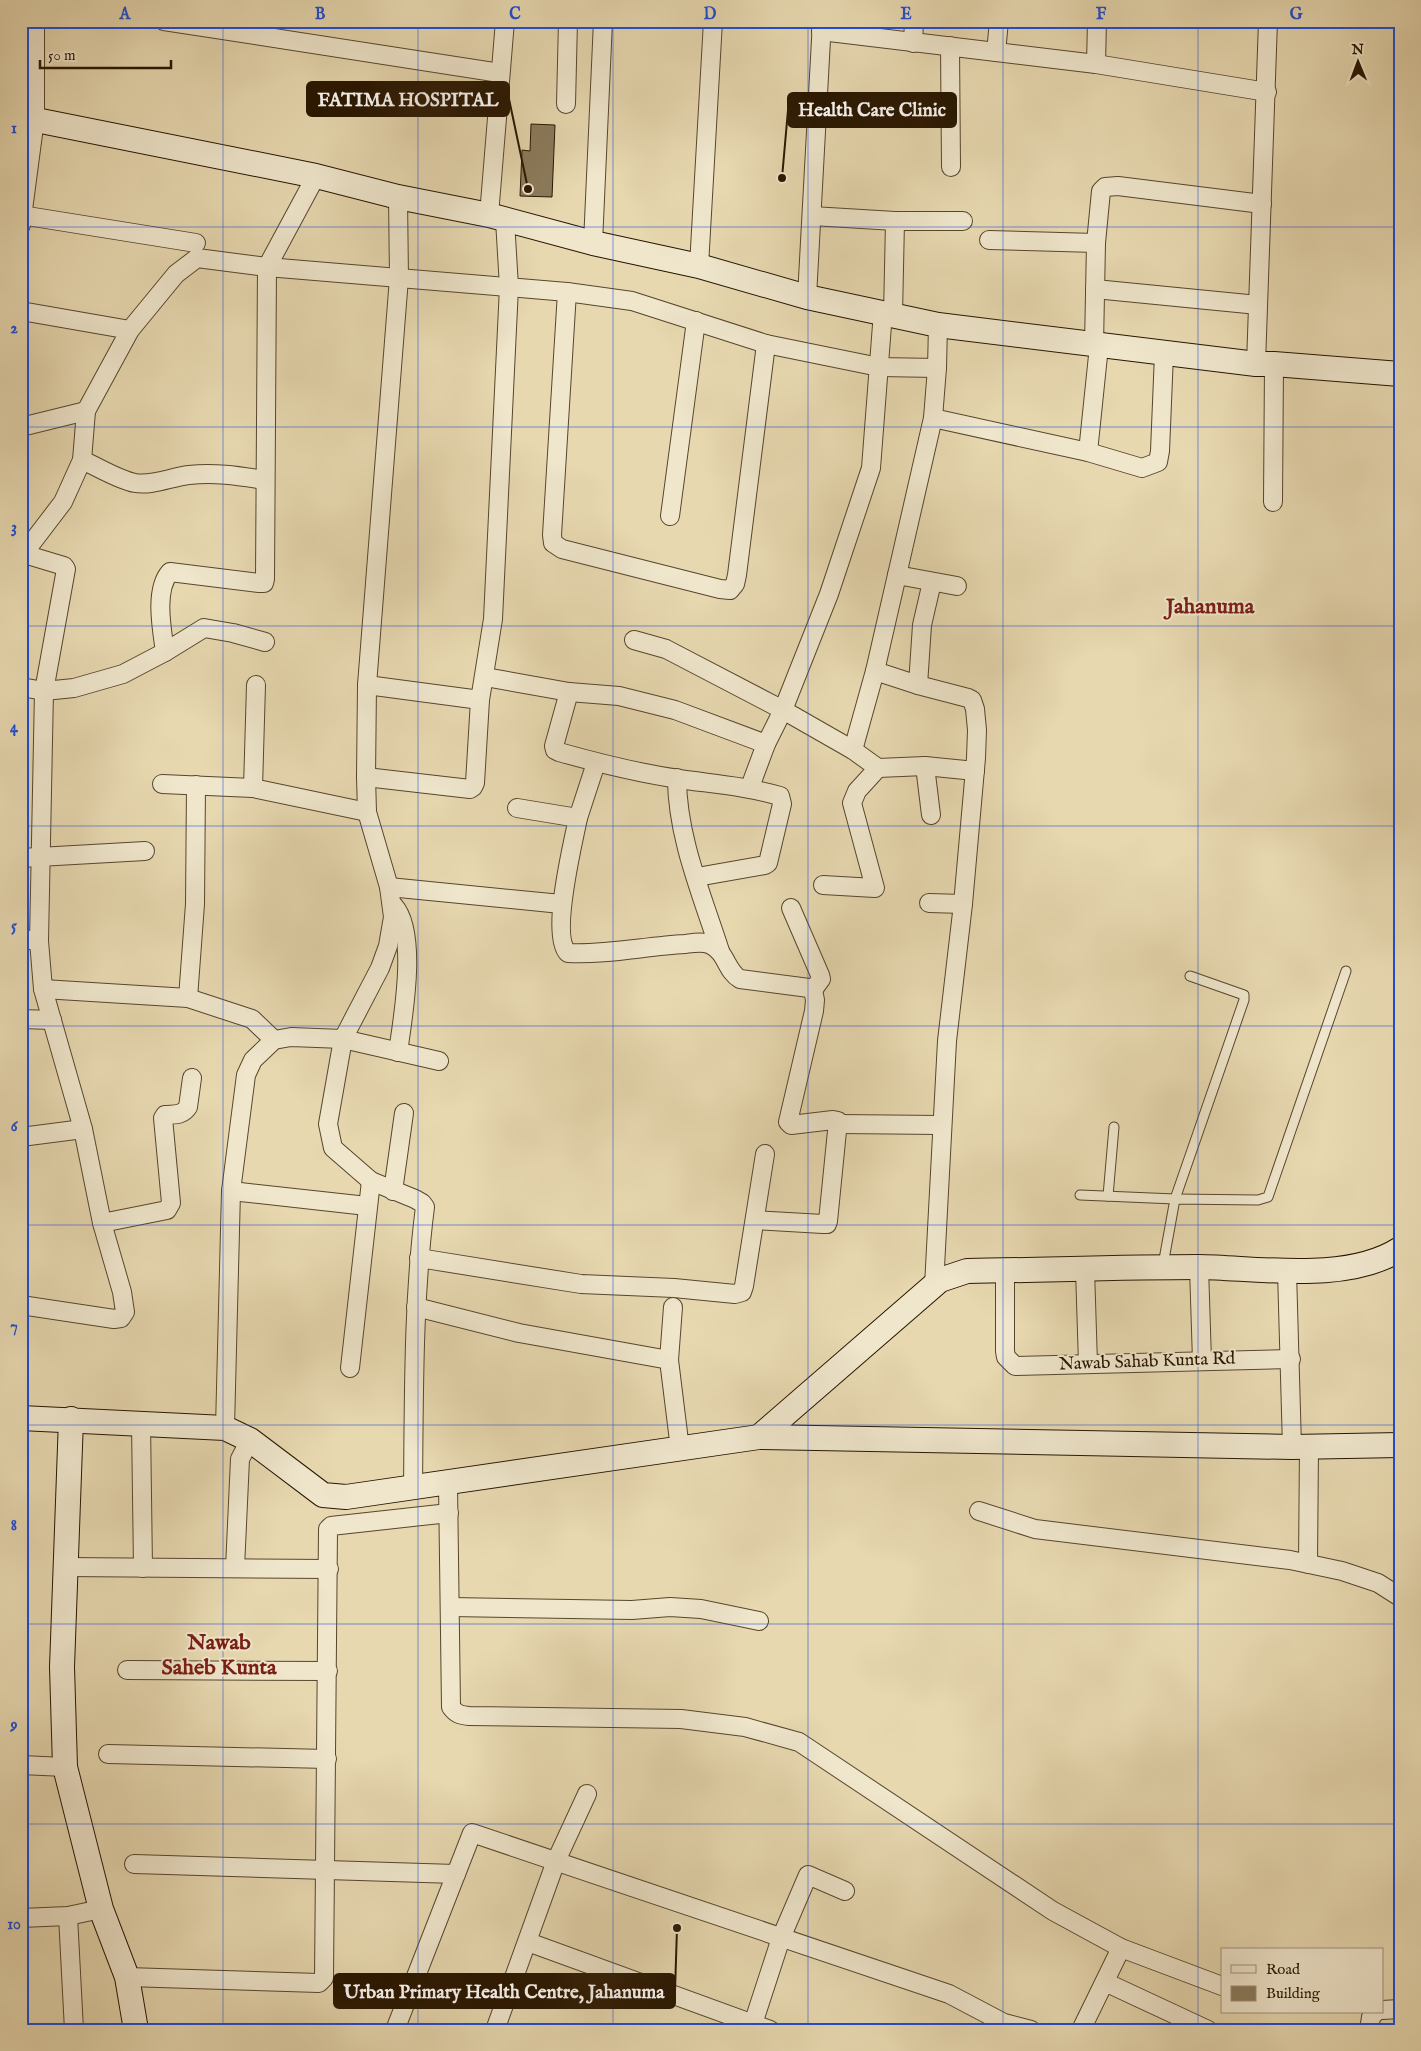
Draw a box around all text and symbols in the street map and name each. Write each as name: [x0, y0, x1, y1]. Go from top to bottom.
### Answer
text: A: [119, 5, 132, 25]
text: B: [315, 5, 326, 25]
text: C: [509, 5, 521, 25]
text: D: [704, 5, 717, 25]
text: E: [900, 5, 912, 25]
text: F: [1096, 5, 1107, 25]
text: G: [1290, 5, 1303, 25]
scale bar: [40, 38, 171, 70]
north arrow: [1334, 38, 1384, 88]
text: N: [1351, 41, 1364, 59]
text: 50 m: [48, 46, 76, 65]
callout: FATIMA HOSPITAL: [307, 82, 509, 116]
text: FATIMA HOSPITAL: [317, 89, 499, 113]
callout: Health Care Clinic: [788, 93, 956, 127]
text: Health Care Clinic: [798, 99, 946, 123]
text: 1: [11, 119, 17, 139]
text: 2: [10, 319, 18, 339]
text: 3: [11, 518, 17, 538]
district label: Jahanuma: [1163, 593, 1255, 621]
text: 4: [10, 718, 19, 738]
text: 5: [11, 917, 17, 937]
text: 6: [11, 1117, 19, 1137]
text: 7: [10, 1317, 18, 1337]
street label: Nawab Sahab Kunta Rd: [1058, 1347, 1236, 1377]
text: 8: [11, 1516, 17, 1536]
district label: Nawab Saheb Kunta: [161, 1629, 277, 1682]
text: 9: [10, 1716, 18, 1736]
text: 10: [7, 1915, 21, 1935]
legend: [1221, 1948, 1384, 2014]
text: Road: [1266, 1960, 1301, 1979]
callout: Urban Primary Health Centre, Jahanuma: [334, 1974, 675, 2008]
text: Urban Primary Health Centre, Jahanuma: [343, 1981, 665, 2005]
text: Building: [1266, 1984, 1321, 2003]

